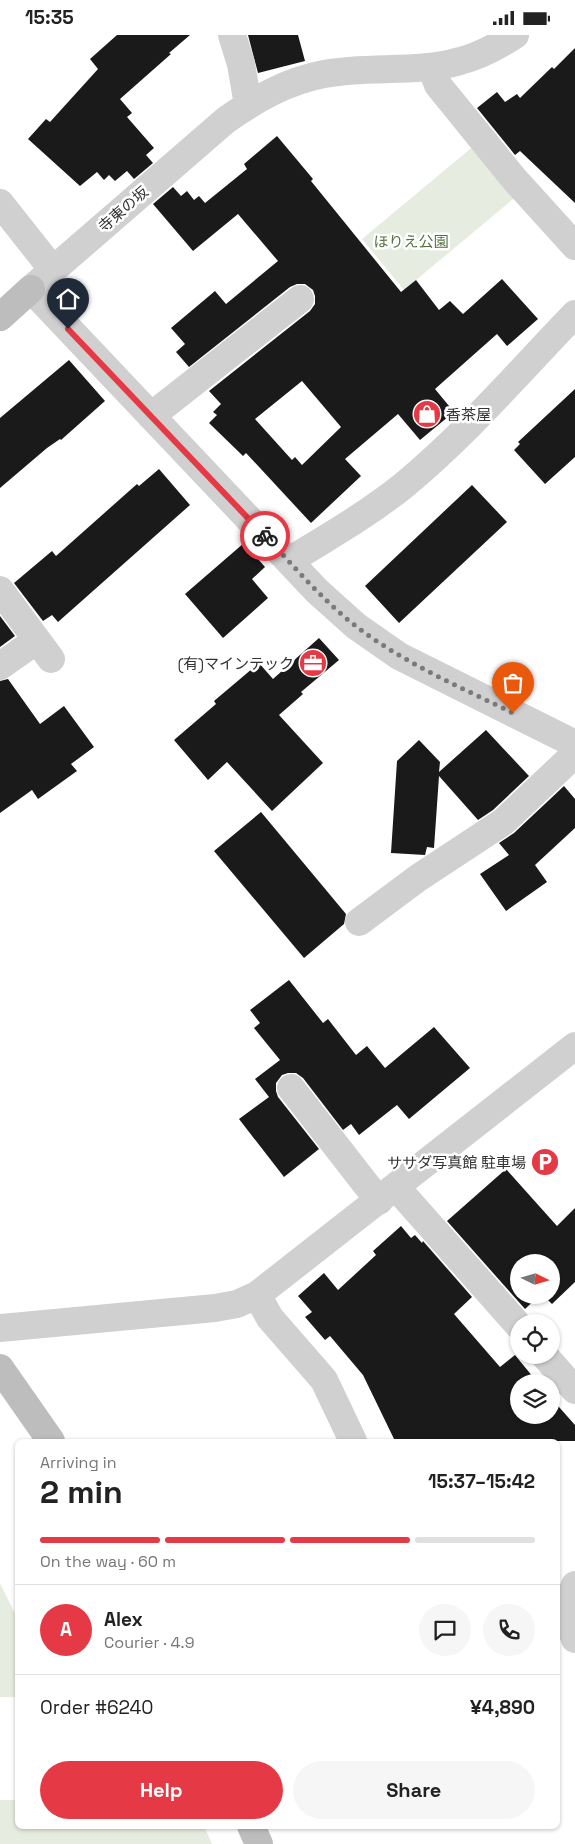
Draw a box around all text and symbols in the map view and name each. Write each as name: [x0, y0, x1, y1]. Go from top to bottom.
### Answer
text: 15:35: [25, 5, 74, 30]
street label: 寺東の坂: [94, 182, 152, 236]
park label: ほりえ公園: [373, 232, 449, 251]
pin: [47, 278, 89, 329]
icon: home: [54, 285, 82, 313]
shop icon: 香茶屋: [412, 399, 442, 429]
place label: 香茶屋: [446, 405, 491, 424]
courier: [240, 511, 290, 561]
icon: bike: [251, 522, 279, 550]
office icon: (有)マインテック: [298, 648, 328, 678]
place label: (有)マインテック: [178, 654, 294, 674]
pin: [492, 662, 534, 713]
icon: bag: [499, 669, 527, 697]
parking icon: ササダ写真館 駐車場: [530, 1147, 560, 1177]
place label: ササダ写真館 駐車場: [387, 1153, 526, 1172]
north arrow: [510, 1254, 560, 1304]
map controls: [510, 1254, 560, 1424]
button: locate: [510, 1314, 560, 1364]
button: layers: [510, 1374, 560, 1424]
text: Arriving in: [40, 1452, 117, 1473]
text: 15:37–15:42: [428, 1469, 535, 1494]
text: 2 min: [40, 1472, 123, 1512]
text: On the way · 60 m: [40, 1551, 176, 1572]
button: chat: [419, 1604, 471, 1656]
button: phone: [483, 1604, 535, 1656]
text: Alex: [104, 1607, 143, 1632]
text: A: [60, 1617, 72, 1642]
text: Courier · 4.9: [104, 1632, 194, 1653]
text: Order #6240: [40, 1695, 154, 1720]
text: ¥4,890: [470, 1695, 535, 1720]
button: Help: [40, 1761, 283, 1819]
button: Share: [293, 1761, 535, 1819]

